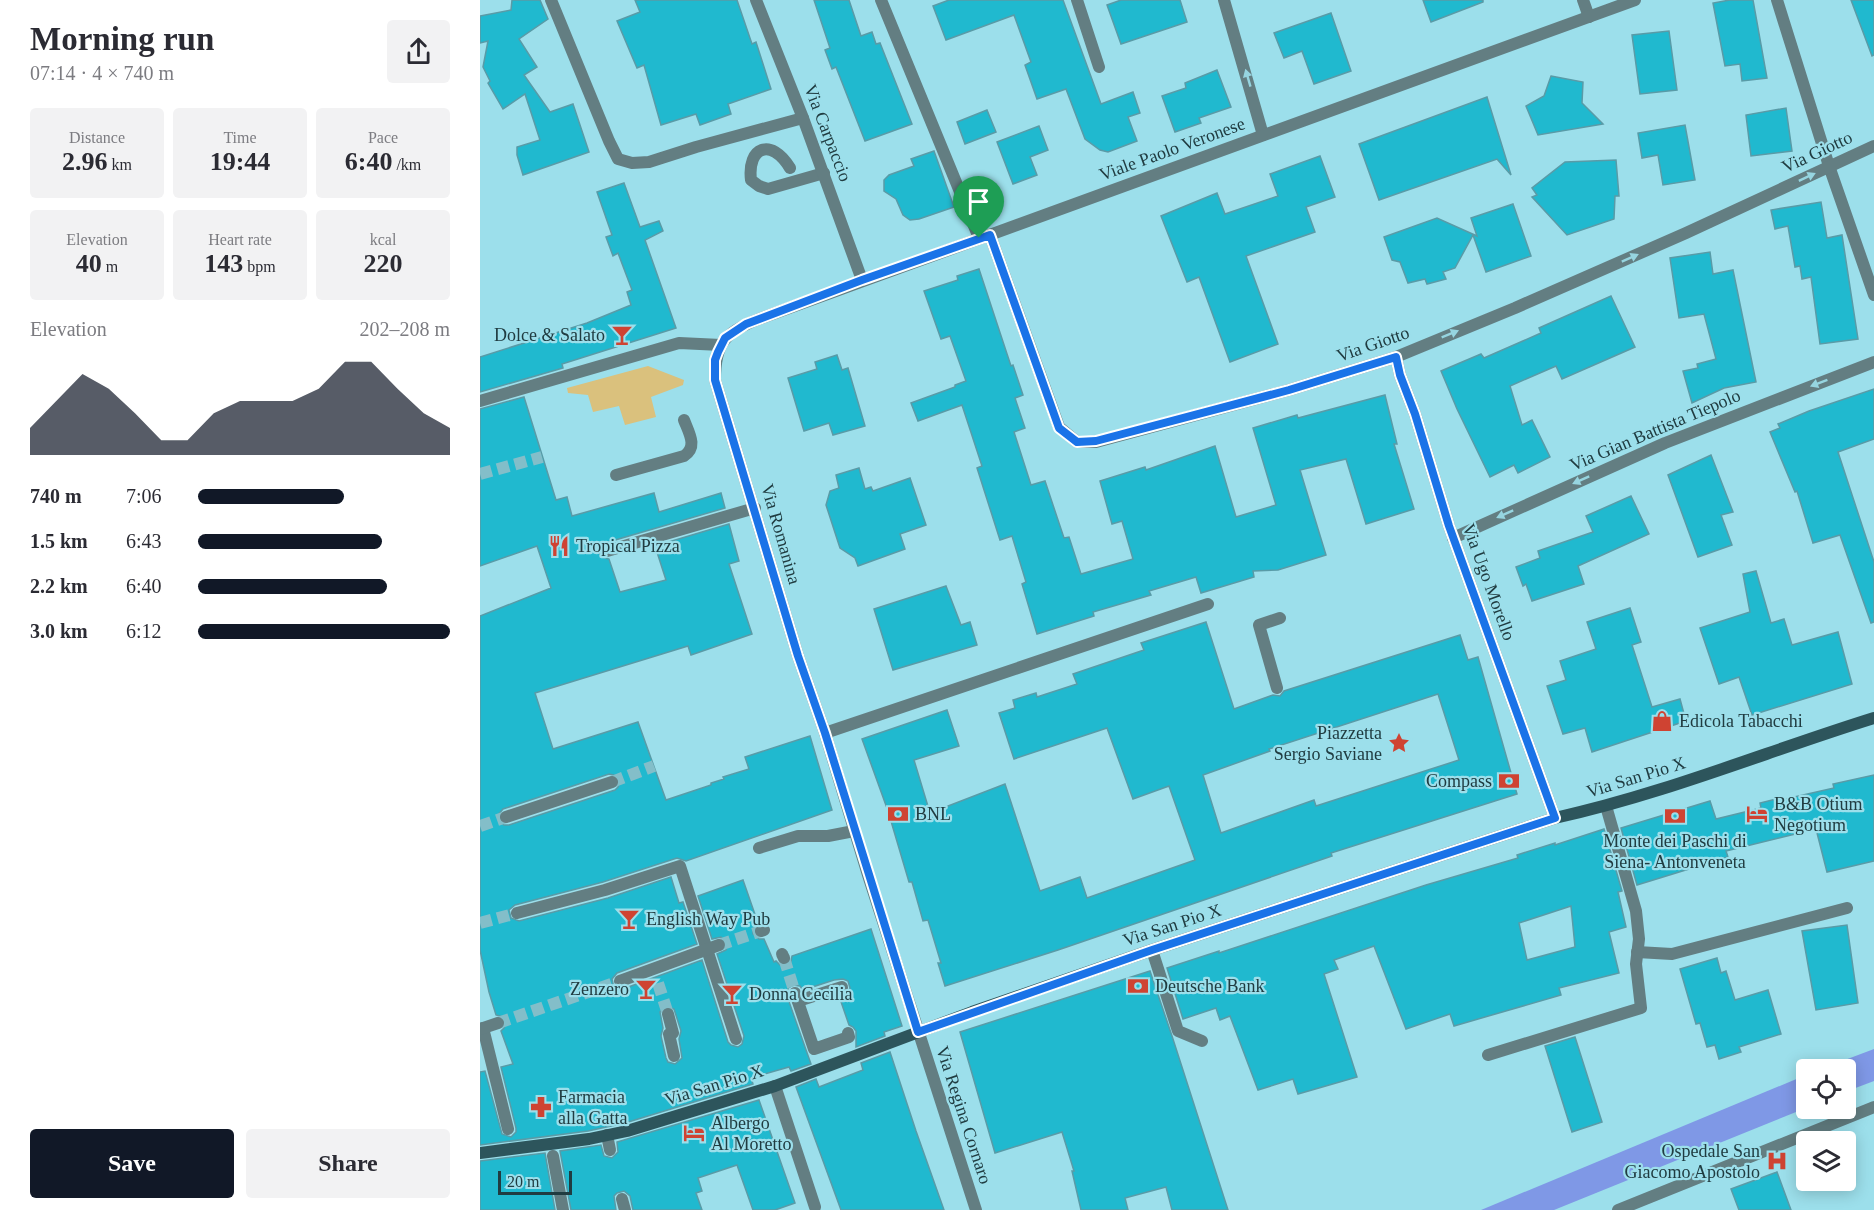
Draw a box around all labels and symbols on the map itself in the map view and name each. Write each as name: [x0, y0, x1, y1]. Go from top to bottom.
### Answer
one-way arrow: [1243, 69, 1252, 87]
street label: Via Carpaccio: [800, 82, 856, 184]
street label: Viale Paolo Veronese: [1096, 113, 1248, 185]
street label: Via Giotto: [1779, 127, 1855, 177]
one-way arrow: [1798, 172, 1815, 181]
pin: [953, 176, 1004, 238]
one-way arrow: [1621, 253, 1639, 263]
street label: Via Giotto: [1334, 322, 1412, 366]
bar icon: Dolce & Salato: [610, 323, 634, 347]
place label: Dolce & Salato: [494, 325, 605, 345]
one-way arrow: [1442, 329, 1460, 339]
one-way arrow: [1810, 378, 1828, 388]
street label: Via Gian Battista Tiepolo: [1567, 385, 1743, 475]
one-way arrow: [1572, 476, 1589, 485]
street label: Via Romanina: [757, 482, 805, 586]
one-way arrow: [1497, 510, 1514, 519]
street label: Via Ugo Morello: [1459, 521, 1519, 643]
restaurant icon: Tropical Pizza: [547, 534, 571, 558]
place label: Tropical Pizza: [576, 536, 680, 556]
shop icon: Edicola Tabacchi: [1650, 709, 1674, 733]
place label: Edicola Tabacchi: [1679, 711, 1803, 731]
place label: Piazzetta Sergio Saviane: [1274, 723, 1382, 764]
place icon: Piazzetta Sergio Saviane: [1387, 731, 1411, 755]
street label: Via San Pio X: [1584, 752, 1688, 802]
bank icon: Compass: [1497, 769, 1521, 793]
place label: Compass: [1426, 771, 1492, 791]
place label: B&B Otium Negotium: [1774, 794, 1863, 835]
bank icon: BNL: [886, 802, 910, 826]
hotel icon: B&B Otium Negotium: [1745, 802, 1769, 826]
place label: BNL: [915, 804, 951, 824]
bank icon: Monte dei Paschi di Siena- Antonveneta: [1663, 804, 1687, 828]
place label: Monte dei Paschi di Siena- Antonveneta: [1603, 831, 1747, 872]
street label: Via San Pio X: [1120, 900, 1224, 950]
bar icon: English Way Pub: [617, 907, 641, 931]
place label: English Way Pub: [646, 909, 770, 929]
bank icon: Deutsche Bank: [1126, 974, 1150, 998]
place label: Deutsche Bank: [1155, 976, 1264, 996]
bar icon: Zenzero: [634, 977, 658, 1001]
place label: Zenzero: [570, 979, 629, 999]
bar icon: Donna Cecilia: [720, 982, 744, 1006]
place label: Donna Cecilia: [749, 984, 852, 1004]
street label: Via Regina Cornaro: [932, 1043, 996, 1187]
street label: Via San Pio X: [662, 1060, 766, 1110]
place label: Farmacia alla Gatta: [558, 1087, 627, 1128]
pharmacy icon: Farmacia alla Gatta: [529, 1095, 553, 1119]
place label: Albergo Al Moretto: [711, 1113, 792, 1154]
hotel icon: Albergo Al Moretto: [682, 1121, 706, 1145]
place label: Ospedale San Giacomo Apostolo: [1625, 1141, 1760, 1182]
hospital icon: Ospedale San Giacomo Apostolo: [1765, 1149, 1789, 1173]
scale bar: [498, 1168, 572, 1196]

